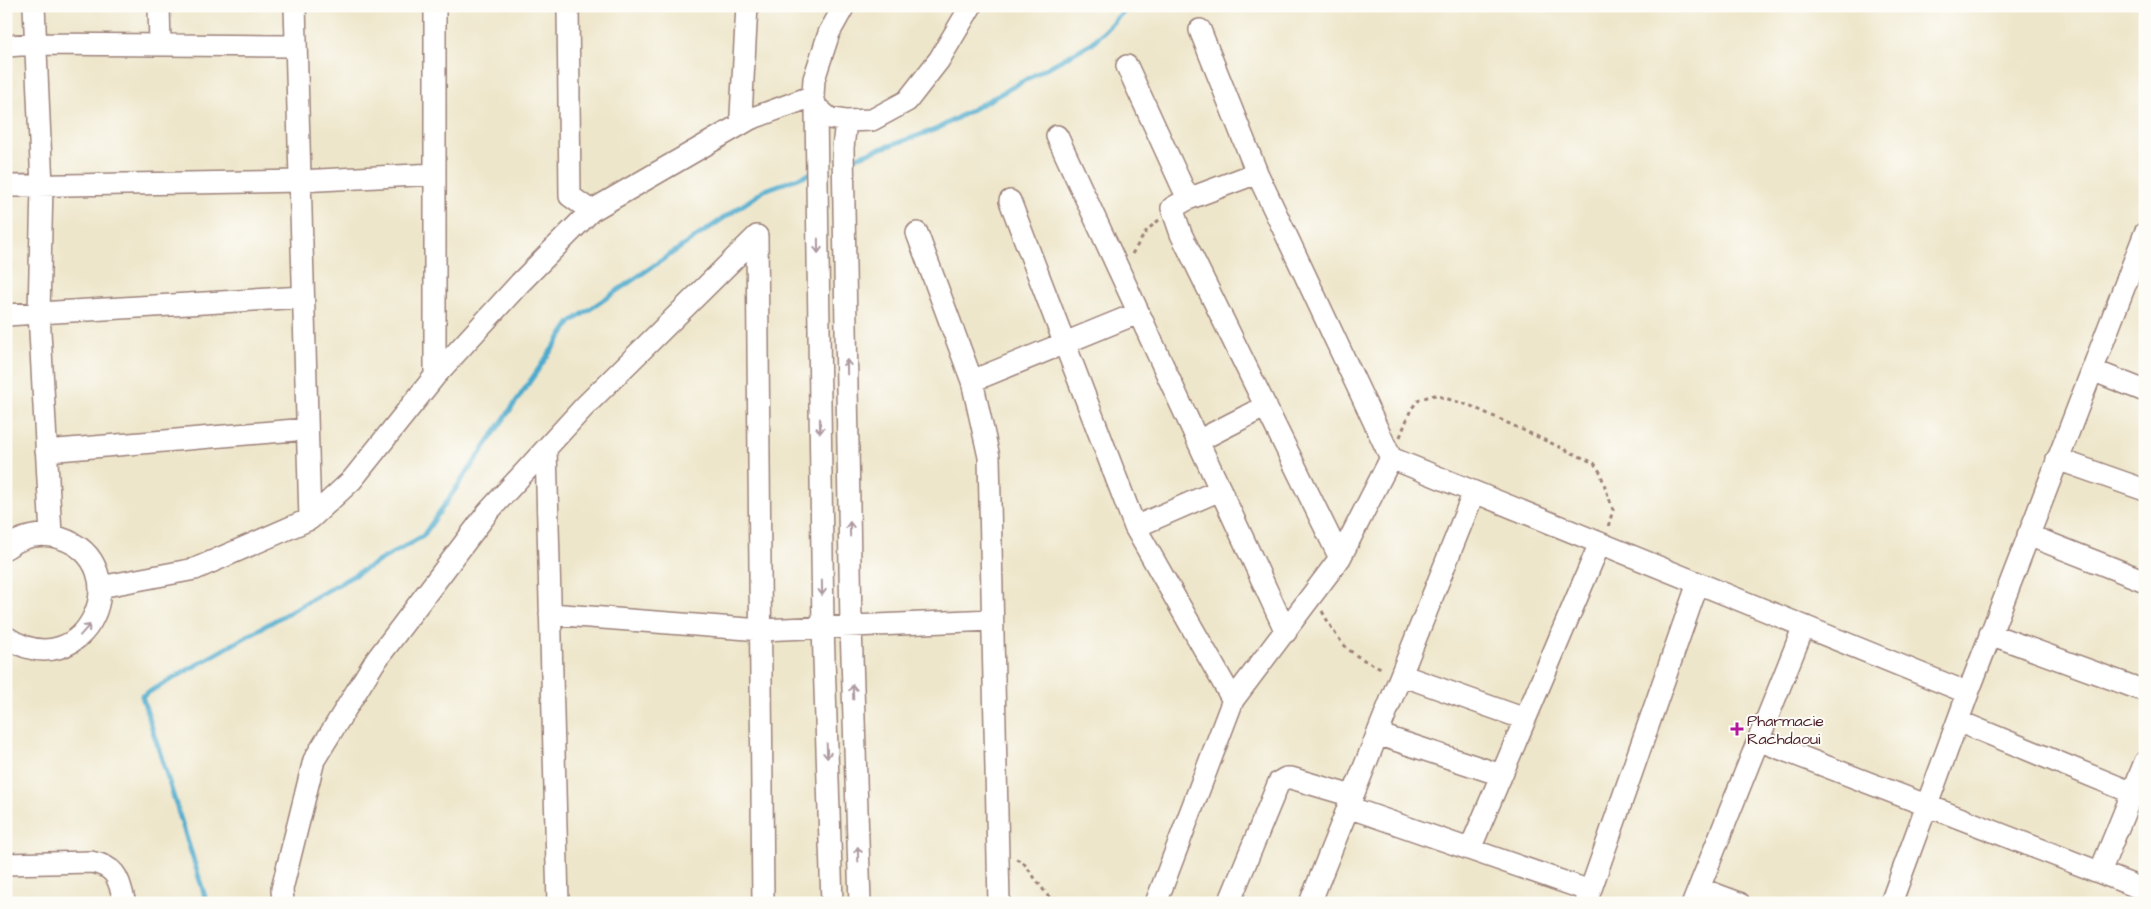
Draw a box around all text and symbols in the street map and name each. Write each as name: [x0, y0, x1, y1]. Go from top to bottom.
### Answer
one-way arrow: [813, 237, 823, 253]
one-way arrow: [842, 359, 852, 375]
one-way arrow: [815, 417, 825, 433]
one-way arrow: [845, 521, 854, 537]
one-way arrow: [817, 580, 827, 596]
one-way arrow: [79, 624, 91, 637]
one-way arrow: [849, 684, 858, 700]
place label: Pharmacie Rachdaoui: [1747, 710, 1824, 750]
marker: Pharmacie Rachdaoui: [1731, 723, 1743, 735]
one-way arrow: [822, 742, 831, 758]
one-way arrow: [853, 846, 863, 862]

